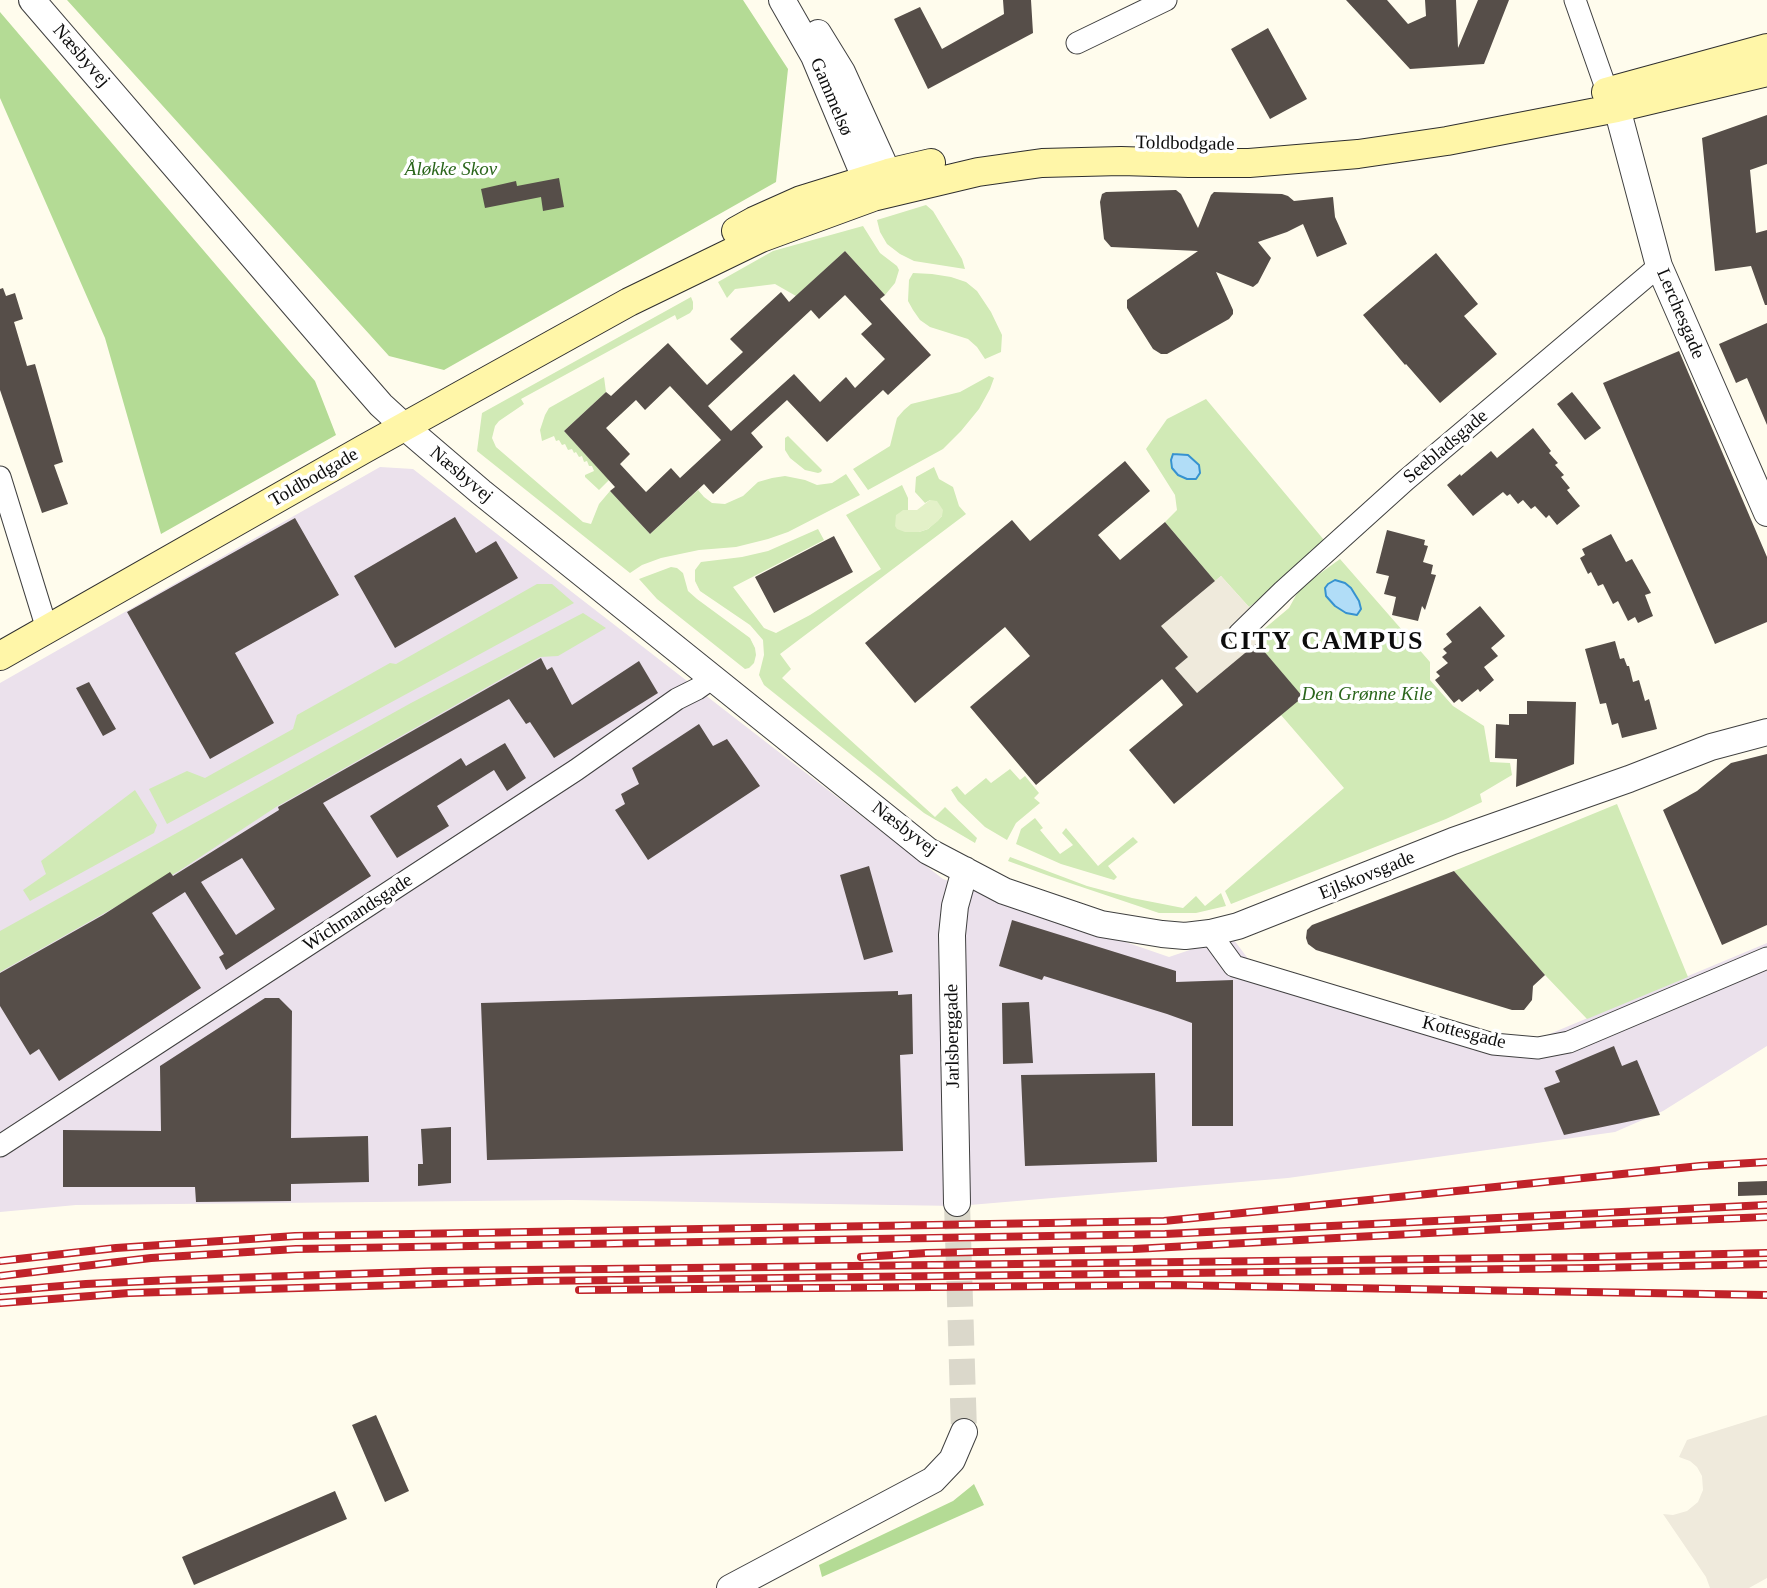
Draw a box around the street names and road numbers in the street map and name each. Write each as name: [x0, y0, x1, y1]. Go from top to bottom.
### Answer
street label: Næsbyvej: [47, 20, 115, 92]
street label: Gammelsø: [804, 55, 858, 139]
street label: Toldbodgade: [1135, 132, 1235, 156]
street label: Lerchesgade: [1651, 265, 1709, 363]
street label: Seebladsgade: [1399, 405, 1493, 489]
street label: Næsbyvej: [425, 442, 497, 508]
street label: Toldbodgade: [265, 443, 363, 513]
street label: Næsbyvej: [867, 797, 941, 861]
street label: Ejlskovsgade: [1316, 846, 1418, 906]
street label: Wichmandsgade: [299, 869, 417, 957]
street label: Jarlsberggade: [941, 984, 965, 1088]
street label: Kottesgade: [1420, 1012, 1508, 1054]

